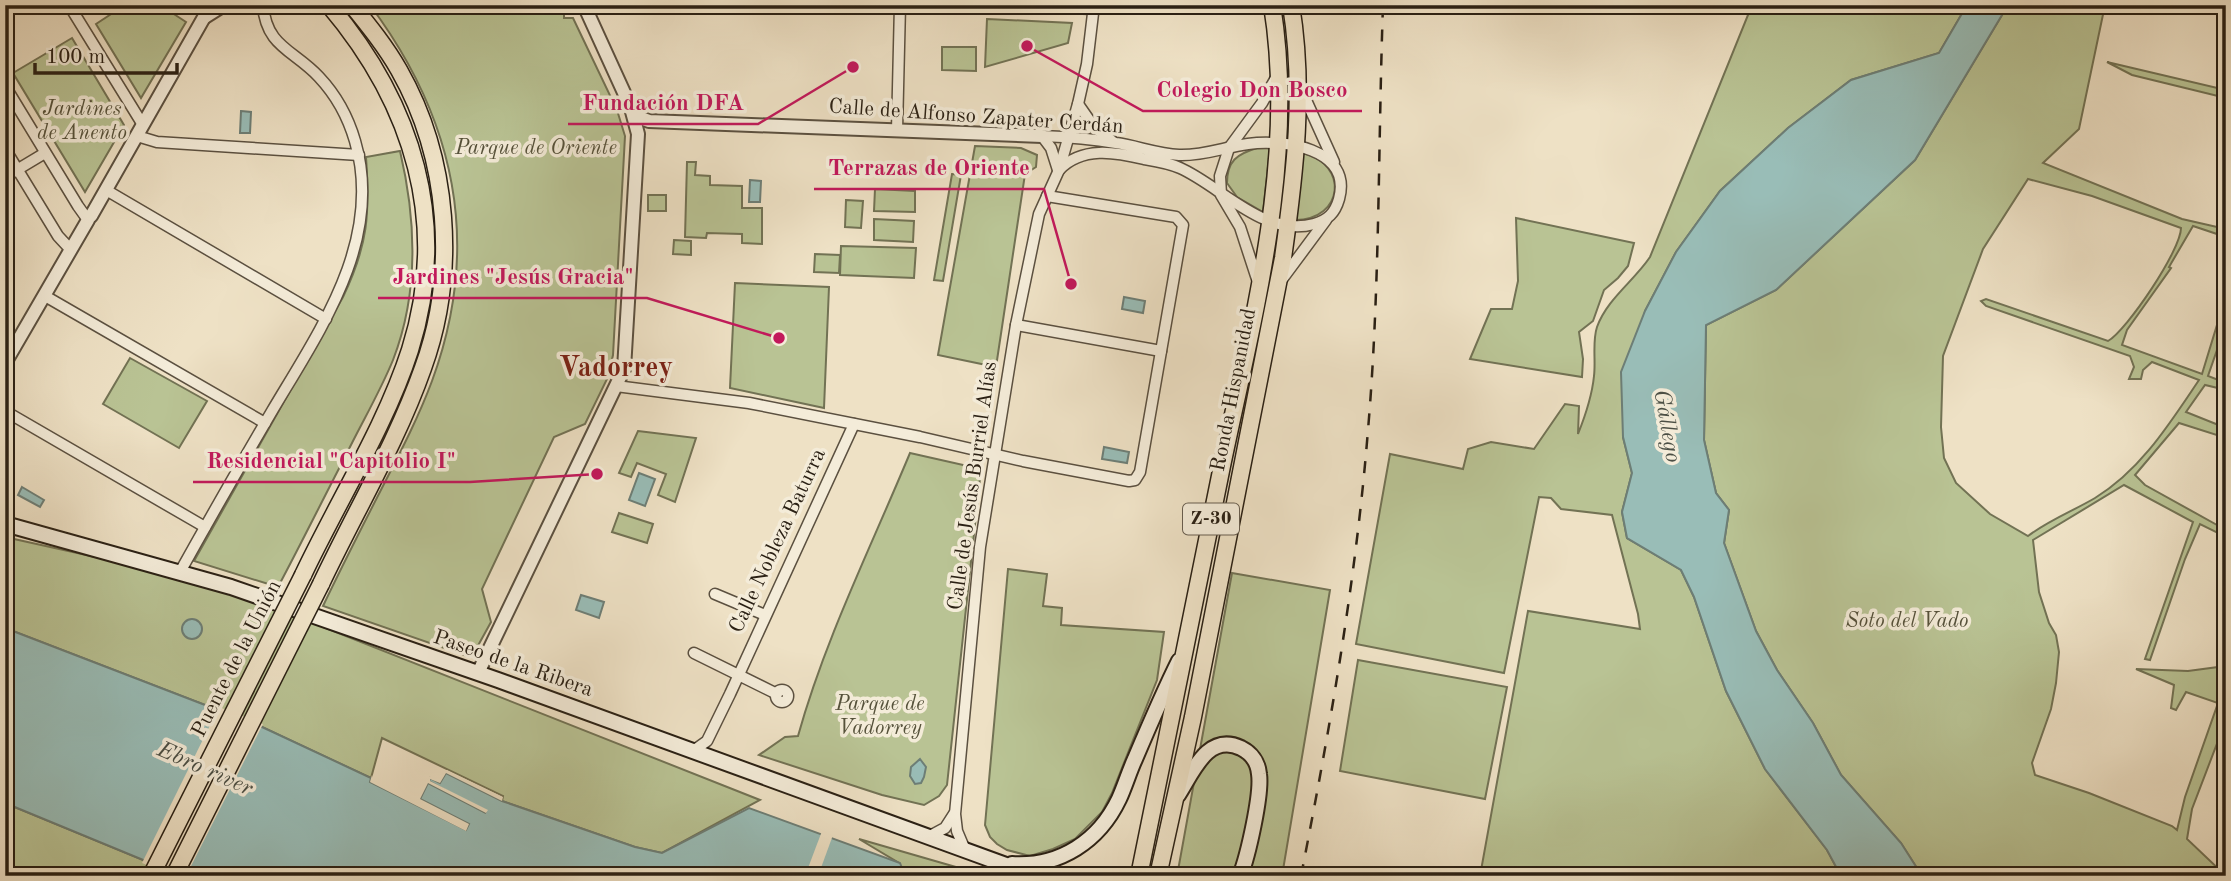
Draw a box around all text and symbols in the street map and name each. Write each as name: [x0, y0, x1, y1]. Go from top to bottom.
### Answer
scale bar: [35, 32, 177, 76]
text: 100 m: [46, 47, 105, 68]
callout: Colegio Don Bosco: [1143, 67, 1362, 111]
text: Colegio Don Bosco: [1156, 79, 1348, 102]
callout: Fundación DFA: [568, 80, 758, 124]
text: Fundación DFA: [582, 92, 744, 115]
street label: Calle de Alfonso Zapater Cerdán: [828, 96, 1124, 138]
park label: Jardines de Anento: [37, 99, 127, 144]
park label: Parque de Oriente: [454, 138, 617, 159]
callout: Terrazas de Oriente: [814, 145, 1044, 189]
text: Terrazas de Oriente: [828, 157, 1030, 180]
callout: Jardines "Jesús Gracia": [378, 254, 647, 298]
text: Jardines "Jesús Gracia": [393, 266, 634, 289]
street label: Ronda Hispanidad: [1208, 307, 1260, 473]
district label: Vadorrey: [559, 355, 673, 383]
street label: Calle de Jesús Burriel Alías: [945, 360, 1001, 612]
water label: Gállego: [1648, 388, 1685, 465]
callout: Residencial "Capitolio I": [193, 438, 470, 482]
street label: Calle Nobleza Baturra: [726, 446, 830, 636]
text: Residencial "Capitolio I": [206, 450, 456, 473]
road number: Z-30: [1183, 504, 1239, 534]
street label: Puente de la Unión: [188, 577, 286, 741]
park label: Soto del Vado: [1846, 611, 1968, 632]
street label: Paseo de la Ribera: [430, 627, 596, 701]
park label: Parque de Vadorrey: [834, 694, 925, 739]
water label: Ebro river: [153, 737, 257, 801]

